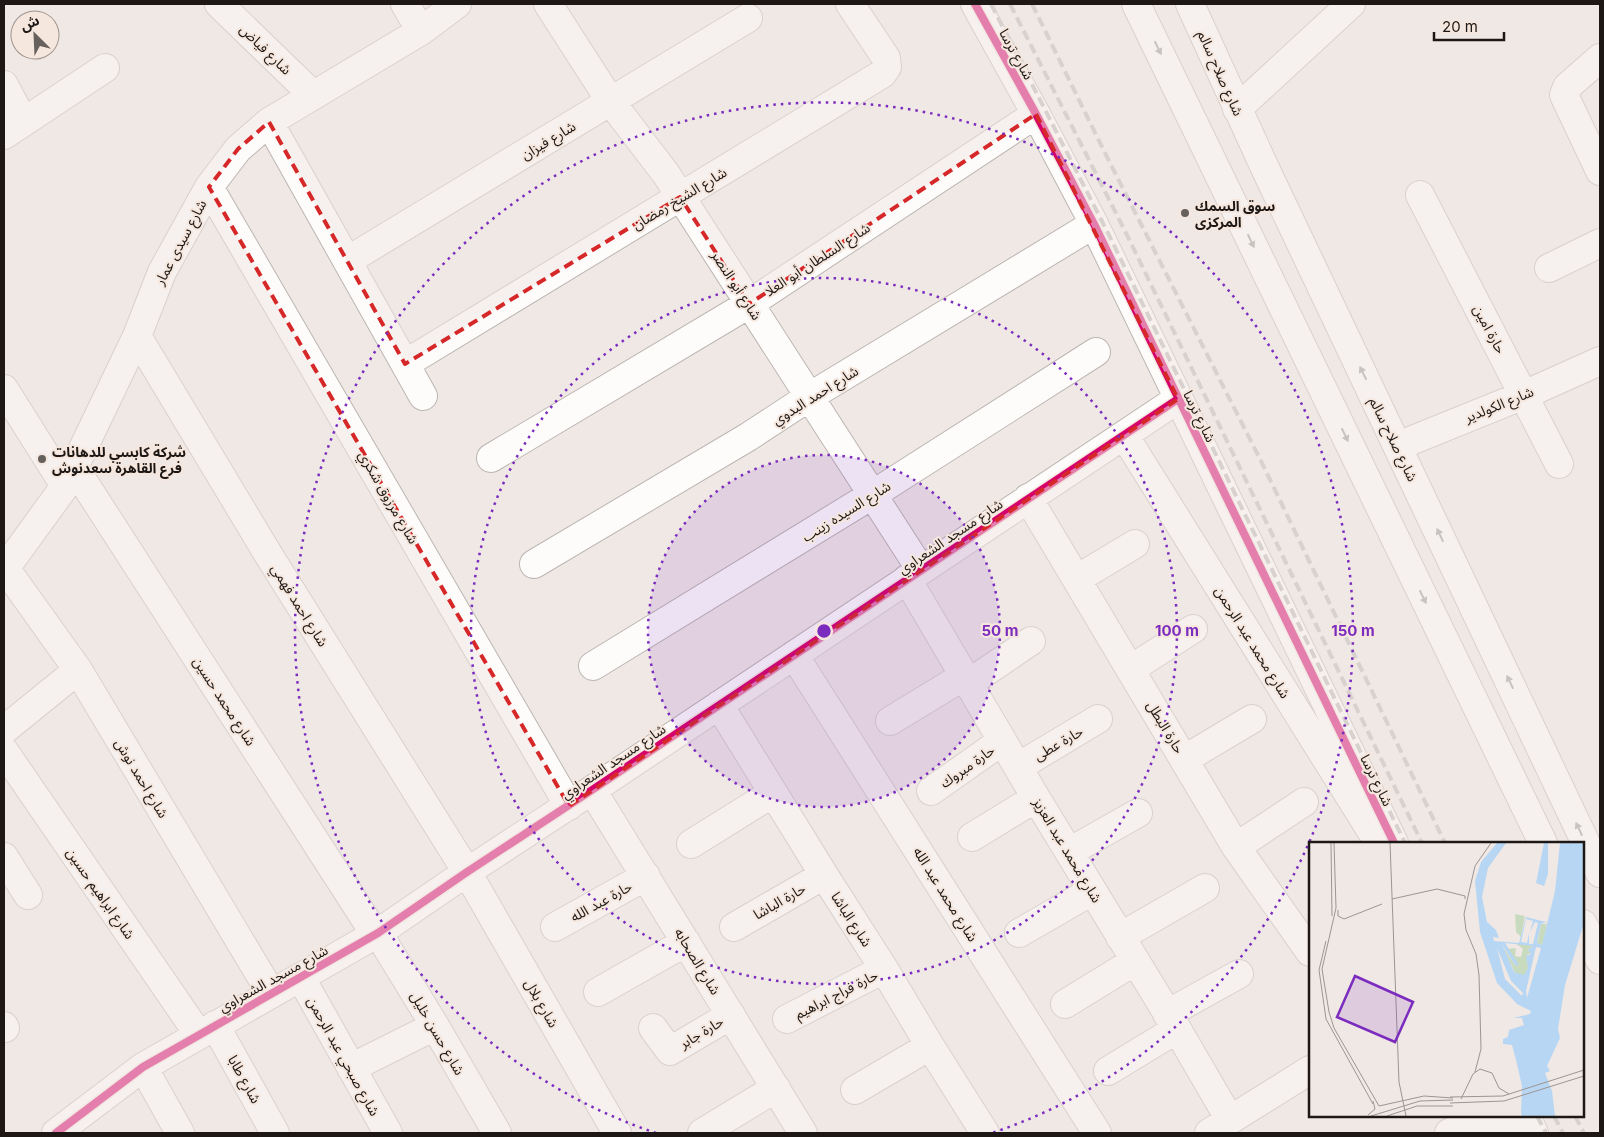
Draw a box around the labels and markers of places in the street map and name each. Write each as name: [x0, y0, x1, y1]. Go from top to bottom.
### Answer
place label: سوق السمك المركزى: [1195, 197, 1275, 231]
marker: سوق السمك المركزى: [1179, 207, 1191, 219]
place label: شركة كابسي للدهانات فرع القاهرة سعدنوش: [52, 443, 186, 479]
marker: شركة كابسي للدهانات فرع القاهرة سعدنوش: [36, 453, 48, 465]
centre of rings: [815, 622, 833, 640]

